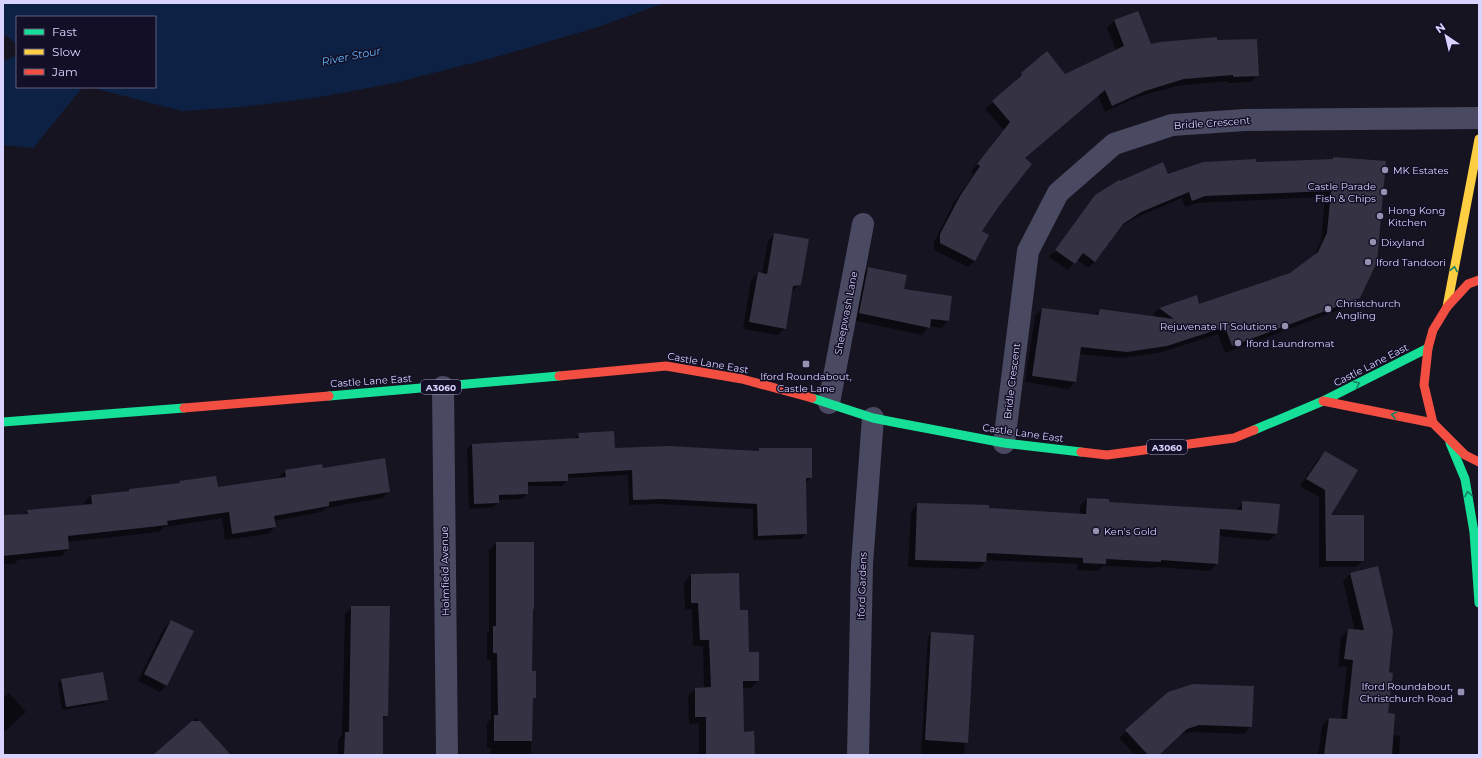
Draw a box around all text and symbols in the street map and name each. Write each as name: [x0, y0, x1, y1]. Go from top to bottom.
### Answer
legend: [16, 16, 156, 88]
north arrow: [1426, 16, 1466, 56]
text: N: [1433, 20, 1448, 36]
text: Fast: [52, 24, 77, 39]
water label: River Stour: [320, 43, 383, 69]
text: Slow: [52, 44, 81, 59]
text: Jam: [51, 64, 78, 79]
street label: Bridle Crescent: [1173, 114, 1251, 132]
place label: MK Estates: [1393, 164, 1448, 177]
marker: MK Estates: [1380, 165, 1390, 175]
place label: Castle Parade Fish & Chips: [1308, 180, 1376, 205]
marker: Castle Parade Fish & Chips: [1379, 187, 1389, 197]
place label: Hong Kong Kitchen: [1388, 204, 1445, 229]
marker: Hong Kong Kitchen: [1375, 211, 1385, 221]
place label: Dixyland: [1381, 236, 1425, 249]
marker: Dixyland: [1368, 237, 1378, 247]
place label: Iford Tandoori: [1376, 256, 1446, 269]
marker: Iford Tandoori: [1363, 257, 1373, 267]
one-way arrow: [1450, 266, 1458, 272]
street label: Sheepwash Lane: [832, 270, 860, 356]
place label: Christchurch Angling: [1336, 297, 1400, 322]
marker: Christchurch Angling: [1323, 304, 1333, 314]
place label: Rejuvenate IT Solutions: [1160, 320, 1277, 333]
marker: Rejuvenate IT Solutions: [1280, 321, 1290, 331]
place label: Iford Laundromat: [1246, 337, 1335, 350]
marker: Iford Laundromat: [1233, 338, 1243, 348]
street label: Castle Lane East: [1332, 341, 1410, 389]
street label: Bridle Crescent: [1001, 342, 1023, 420]
street label: Castle Lane East: [667, 349, 749, 377]
marker: Iford Roundabout, Castle Lane: [801, 359, 811, 369]
place label: Iford Roundabout, Castle Lane: [760, 370, 852, 395]
street label: Castle Lane East: [330, 372, 412, 390]
road number: A3060: [421, 380, 461, 394]
one-way arrow: [1353, 381, 1361, 389]
one-way arrow: [1391, 412, 1398, 420]
street label: Castle Lane East: [982, 421, 1064, 445]
road number: A3060: [1147, 440, 1187, 454]
one-way arrow: [1464, 491, 1472, 497]
place label: Ken's Gold: [1104, 525, 1157, 538]
street label: Holmfield Avenue: [438, 526, 452, 616]
marker: Ken's Gold: [1091, 526, 1101, 536]
street label: Iford Gardens: [854, 552, 870, 620]
place label: Iford Roundabout, Christchurch Road: [1360, 680, 1453, 705]
marker: Iford Roundabout, Christchurch Road: [1456, 687, 1466, 697]

